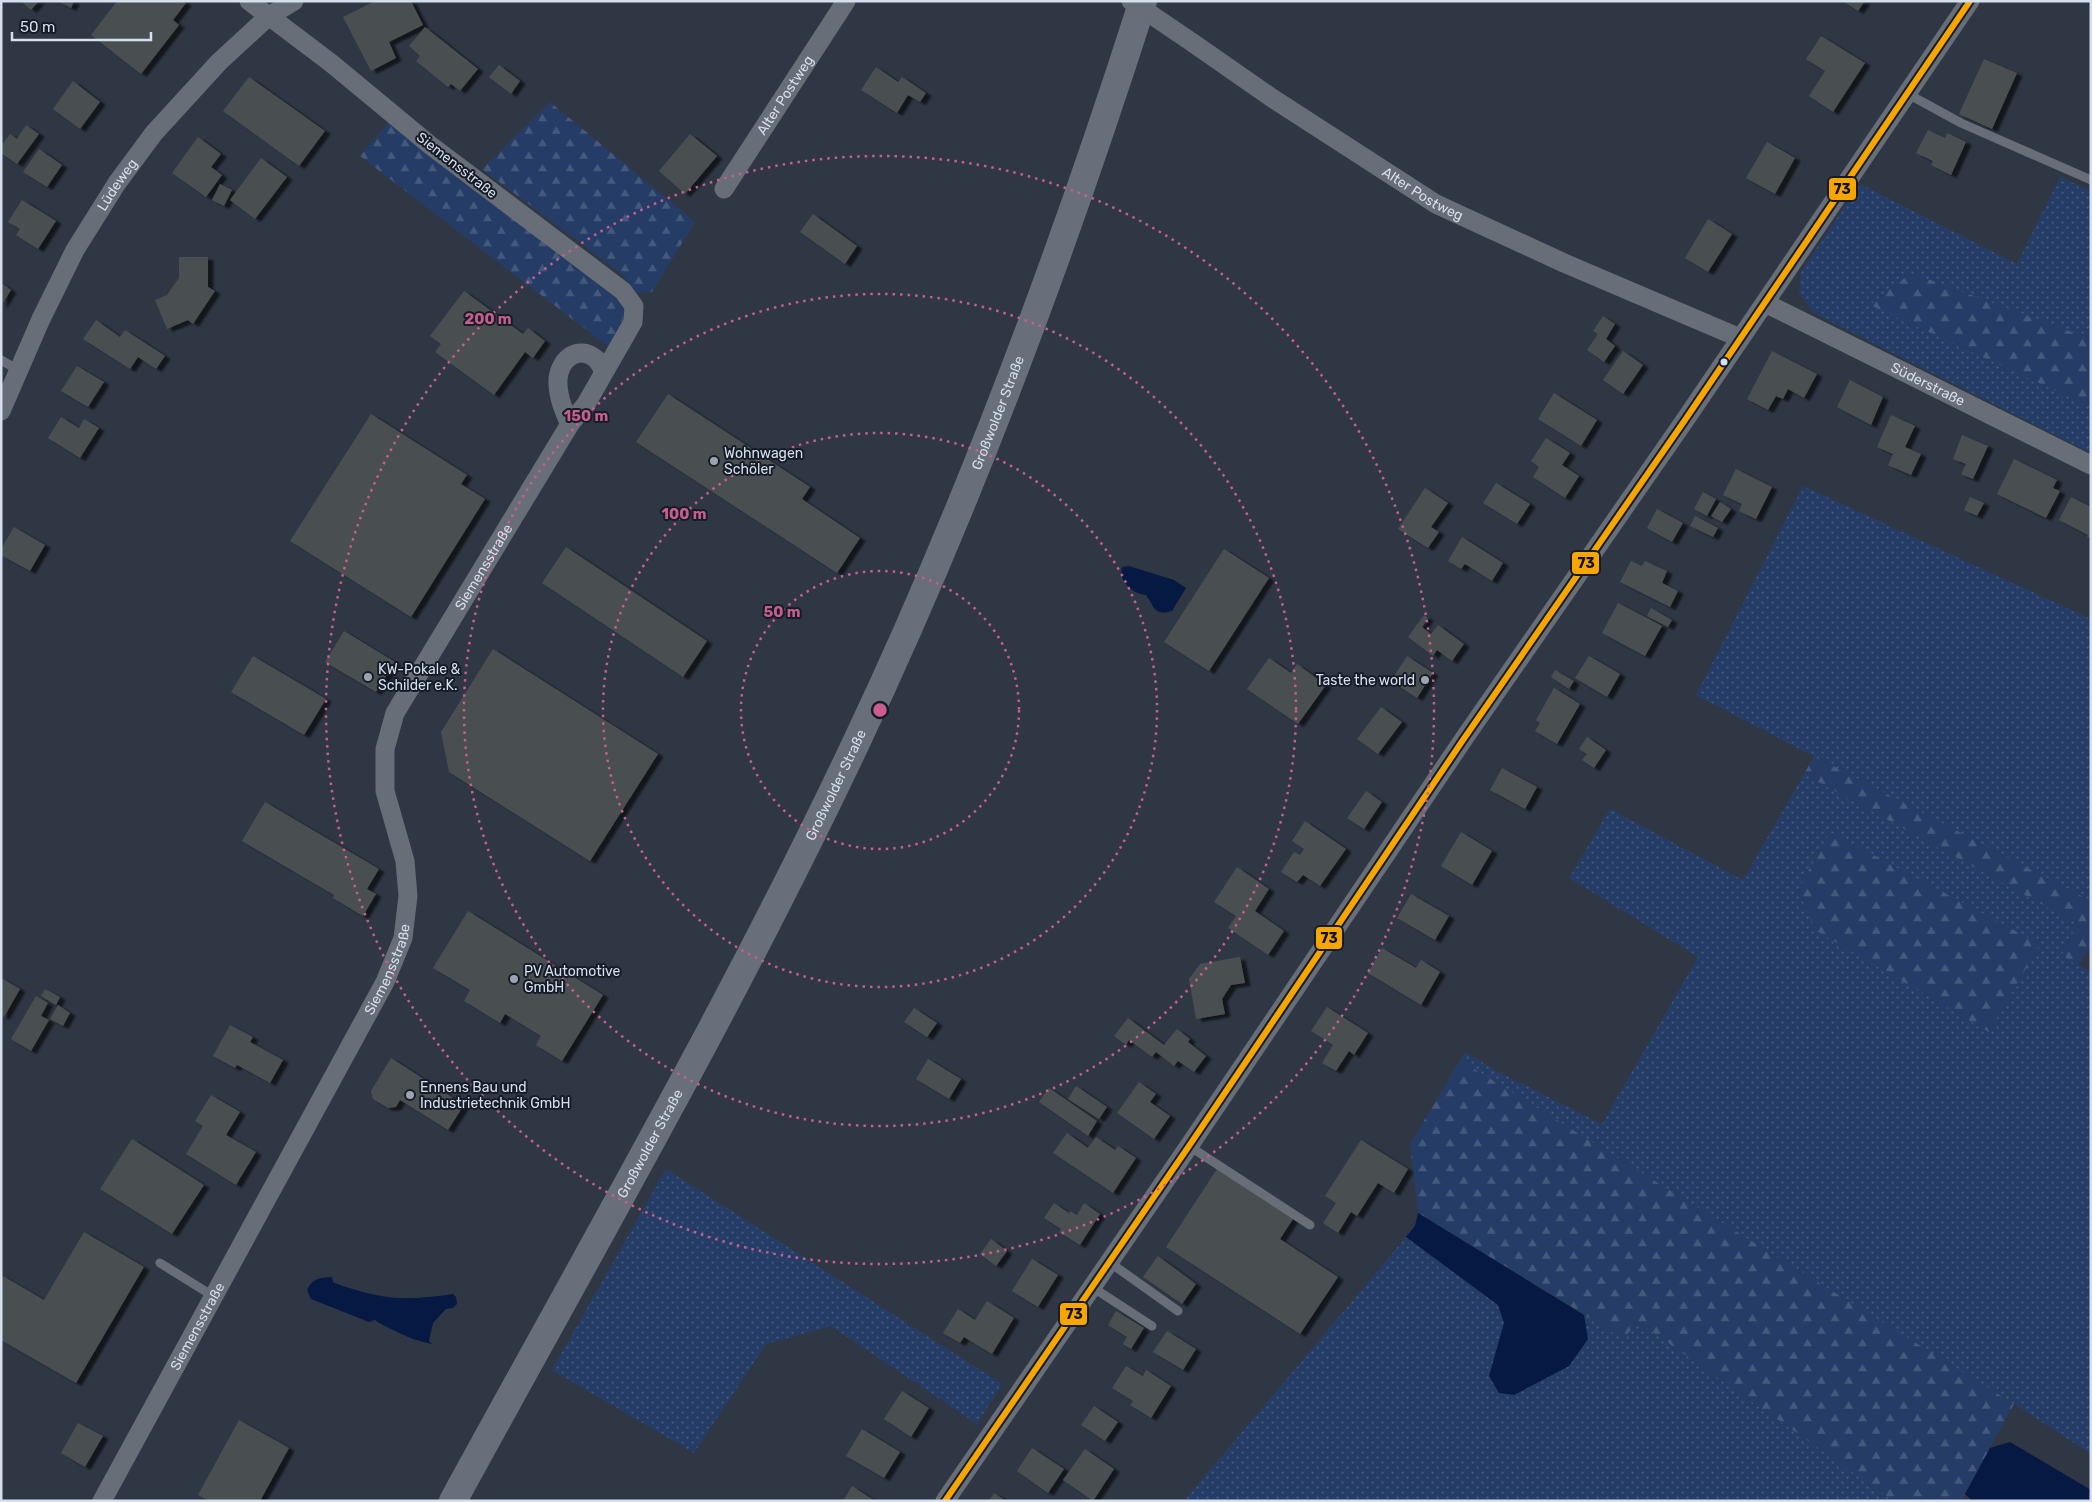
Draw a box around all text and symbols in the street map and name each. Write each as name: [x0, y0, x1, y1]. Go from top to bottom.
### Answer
scale bar: [12, 10, 151, 42]
text: 50 m: [20, 18, 55, 36]
street label: Alter Postweg: [753, 52, 817, 138]
street label: Siemensstraße: [413, 129, 500, 202]
street label: Lüdeweg: [94, 155, 141, 214]
street label: Alter Postweg: [1379, 163, 1466, 224]
line badge: 73: [1828, 177, 1857, 201]
text: 73: [1833, 181, 1851, 198]
text: 200 m: [464, 310, 512, 328]
street label: Großwolder Straße: [968, 353, 1028, 473]
unlabelled marker: [1719, 357, 1729, 367]
street label: Süderstraße: [1888, 359, 1968, 410]
text: 150 m: [564, 407, 608, 425]
place label: Wohnwagen Schöler: [724, 445, 803, 478]
marker: Wohnwagen Schöler: [708, 455, 720, 467]
text: 100 m: [662, 505, 706, 523]
street label: Siemensstraße: [451, 521, 516, 613]
line badge: 73: [1571, 551, 1600, 575]
text: 73: [1577, 555, 1595, 572]
text: 50 m: [764, 603, 800, 621]
place label: KW-Pokale & Schilder e.K.: [378, 661, 460, 694]
marker: KW-Pokale & Schilder e.K.: [362, 671, 374, 683]
place label: Taste the world: [1316, 672, 1415, 689]
marker: Taste the world: [1419, 674, 1431, 686]
centre of rings: [871, 701, 889, 719]
street label: Großwolder Straße: [802, 727, 870, 843]
street label: Siemensstraße: [361, 923, 414, 1018]
line badge: 73: [1315, 926, 1343, 950]
text: 73: [1320, 930, 1338, 947]
place label: PV Automotive GmbH: [524, 963, 621, 996]
marker: PV Automotive GmbH: [508, 973, 520, 985]
place label: Ennens Bau und Industrietechnik GmbH: [420, 1079, 570, 1112]
street label: Großwolder Straße: [614, 1086, 687, 1201]
marker: Ennens Bau und Industrietechnik GmbH: [404, 1089, 416, 1101]
street label: Siemensstraße: [167, 1279, 229, 1373]
line badge: 73: [1059, 1302, 1088, 1326]
text: 73: [1065, 1306, 1083, 1323]

